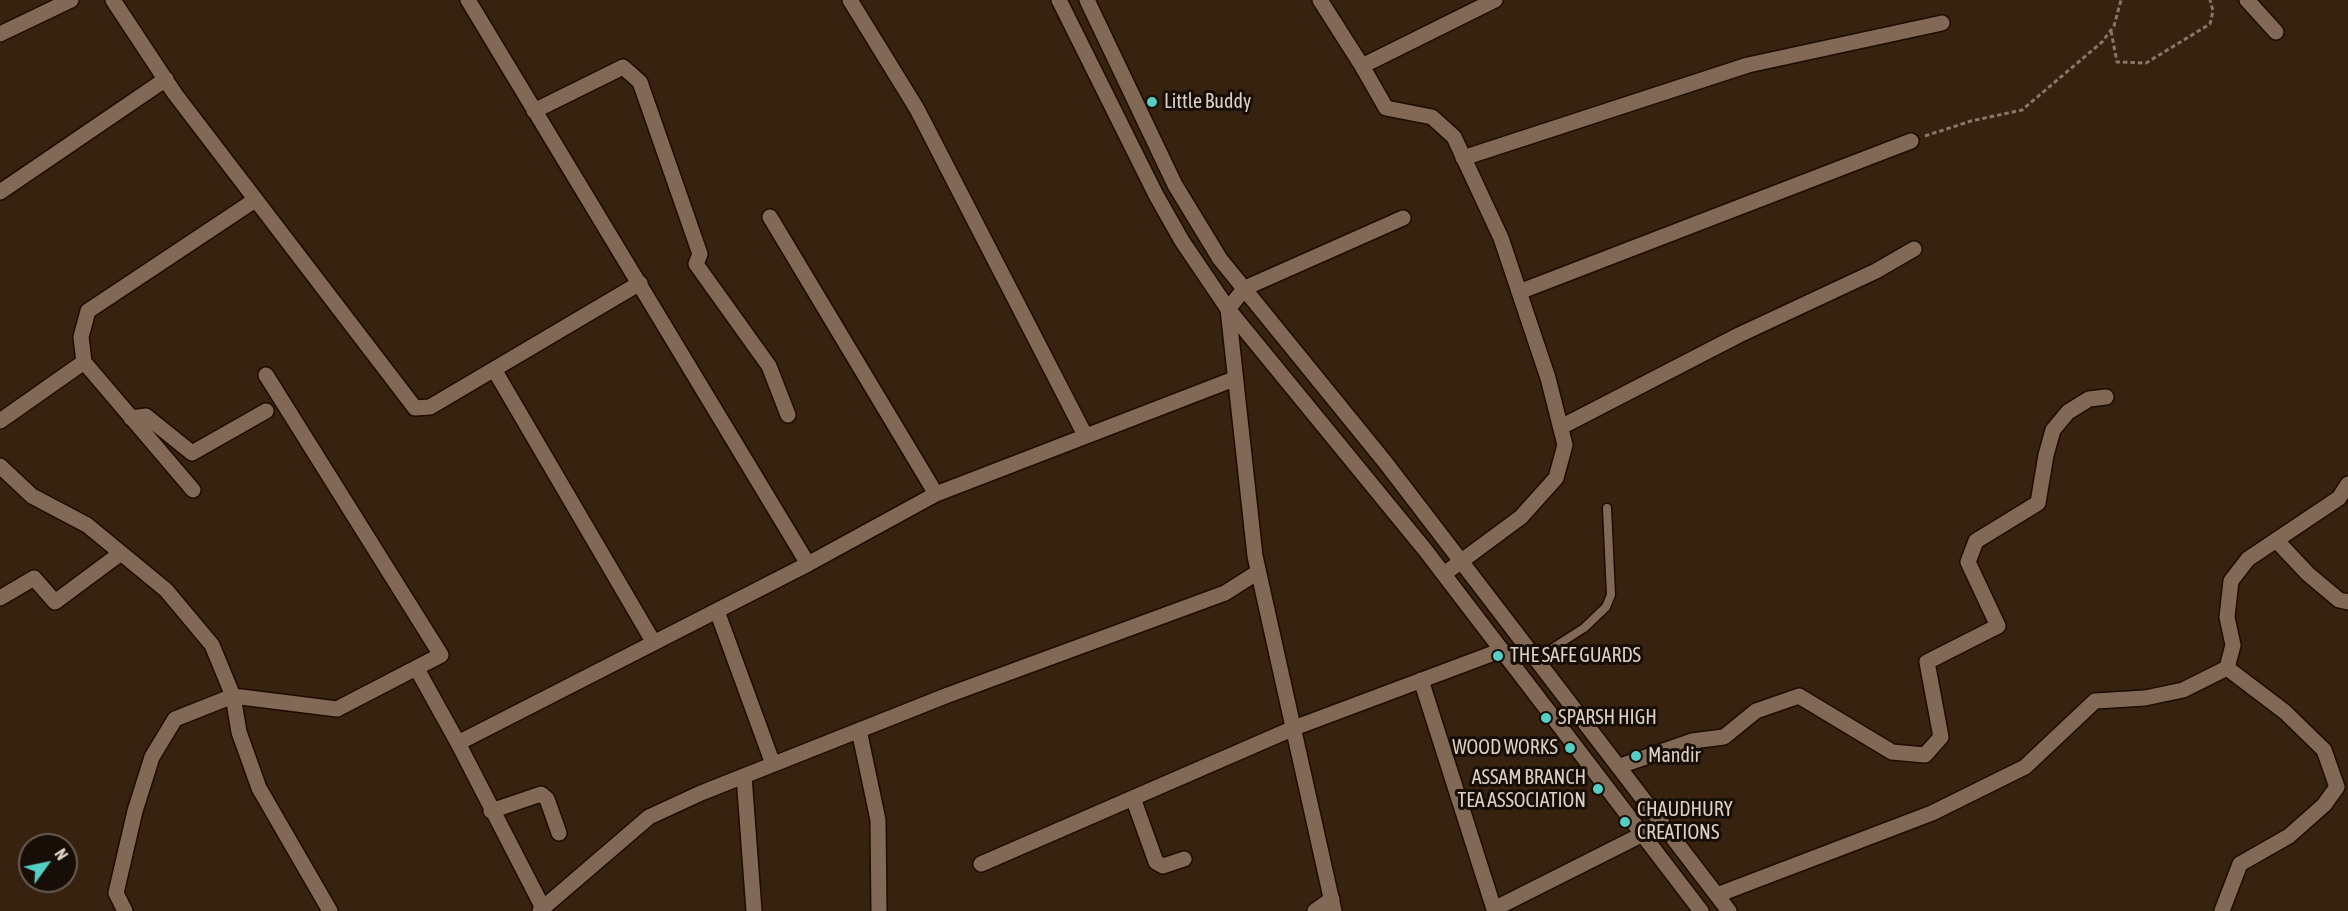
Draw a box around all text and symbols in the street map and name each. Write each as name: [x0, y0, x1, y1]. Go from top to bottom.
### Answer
place label: Little Buddy: [1164, 90, 1251, 114]
marker: Little Buddy: [1145, 95, 1159, 109]
place label: THE SAFE GUARDS: [1510, 644, 1641, 668]
marker: THE SAFE GUARDS: [1491, 649, 1505, 663]
place label: SPARSH HIGH: [1558, 706, 1657, 730]
marker: SPARSH HIGH: [1539, 711, 1553, 725]
place label: WOOD WORKS: [1452, 736, 1558, 760]
marker: WOOD WORKS: [1563, 741, 1577, 755]
place label: Mandir: [1648, 744, 1700, 768]
marker: Mandir: [1629, 749, 1643, 763]
place label: ASSAM BRANCH TEA ASSOCIATION: [1457, 766, 1586, 813]
marker: ASSAM BRANCH TEA ASSOCIATION: [1591, 782, 1605, 796]
place label: CHAUDHURY CREATIONS: [1637, 798, 1733, 845]
marker: CHAUDHURY CREATIONS: [1618, 815, 1632, 829]
north arrow: [18, 833, 78, 893]
text: N: [51, 845, 72, 863]

